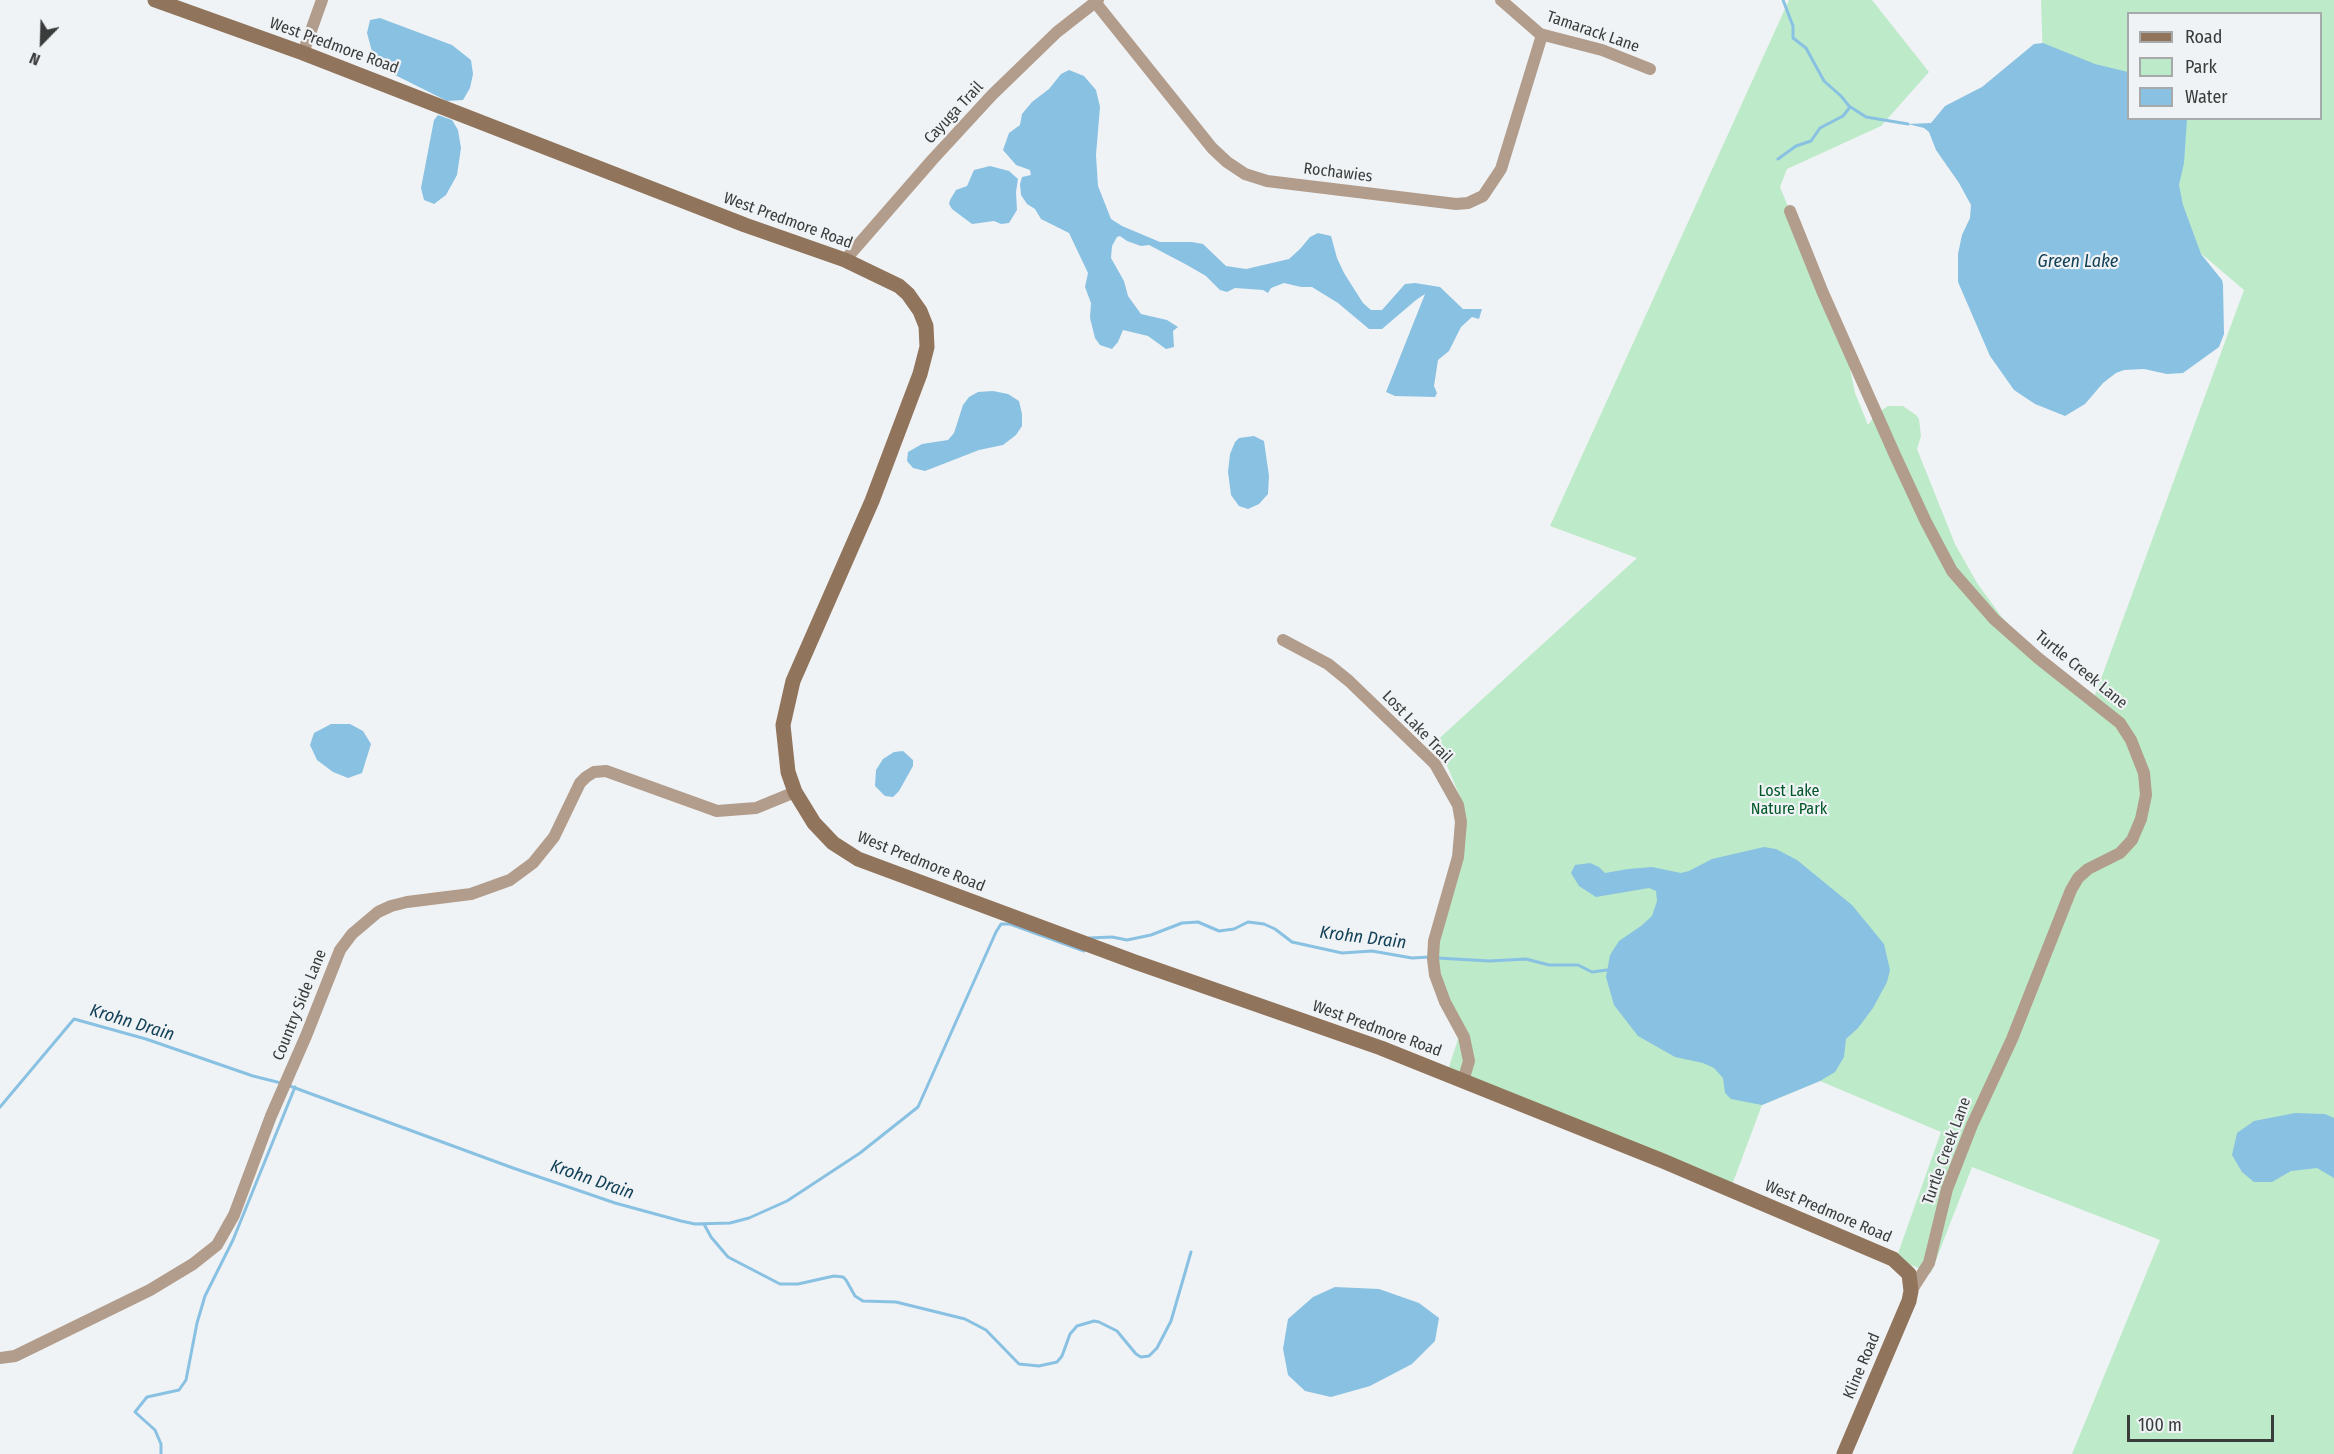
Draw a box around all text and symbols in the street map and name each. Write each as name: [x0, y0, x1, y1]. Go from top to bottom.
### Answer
street label: Tamarack Lane: [1544, 7, 1642, 57]
north arrow: [12, 12, 72, 72]
legend: [2127, 12, 2322, 120]
street label: West Predmore Road: [267, 14, 401, 78]
text: Road: [2185, 26, 2222, 48]
text: N: [27, 48, 43, 70]
text: Park: [2185, 56, 2217, 78]
street label: Cayuga Trail: [920, 78, 988, 148]
text: Water: [2185, 86, 2228, 108]
street label: Rochawies: [1302, 159, 1374, 187]
street label: West Predmore Road: [721, 189, 855, 253]
water label: Green Lake: [2038, 251, 2118, 273]
street label: Turtle Creek Lane: [2031, 627, 2131, 713]
street label: Lost Lake Trail: [1378, 687, 1456, 767]
park label: Lost Lake Nature Park: [1751, 782, 1827, 820]
street label: West Predmore Road: [854, 828, 988, 896]
water label: Krohn Drain: [1318, 922, 1408, 954]
street label: Country Side Lane: [269, 947, 331, 1063]
street label: West Predmore Road: [1310, 997, 1444, 1061]
water label: Krohn Drain: [87, 1000, 177, 1046]
street label: Turtle Creek Lane: [1919, 1095, 1975, 1207]
water label: Krohn Drain: [547, 1156, 637, 1204]
street label: West Predmore Road: [1762, 1177, 1894, 1247]
street label: Kline Road: [1839, 1330, 1885, 1402]
scale bar: [2130, 1403, 2277, 1441]
text: 100 m: [2138, 1414, 2182, 1436]

